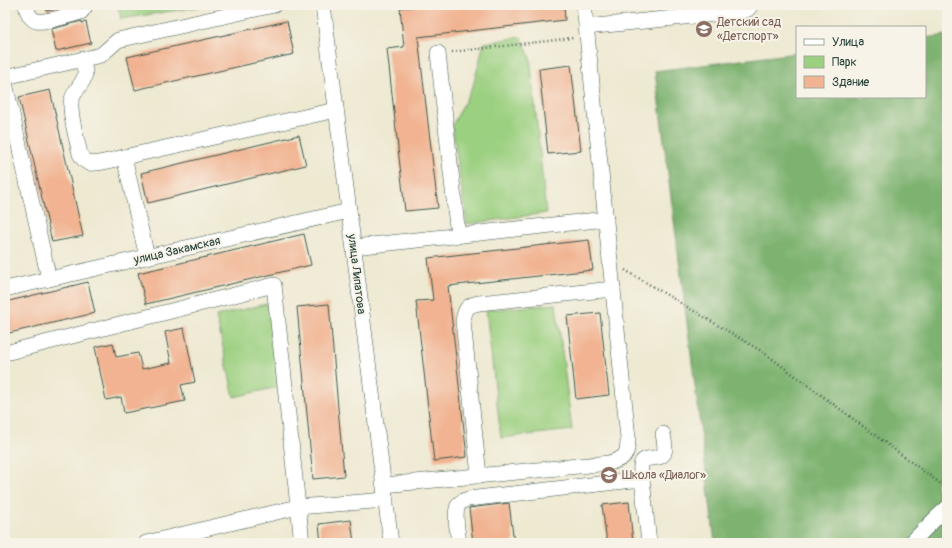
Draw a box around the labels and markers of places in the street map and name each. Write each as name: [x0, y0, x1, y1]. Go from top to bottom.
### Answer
place label: Детский сад «Детспорт»: [716, 15, 782, 44]
school or university icon: Детский сад «Детспорт»: [694, 19, 714, 39]
school or university icon: Школа «Диалог»: [599, 465, 619, 485]
place label: Школа «Диалог»: [622, 468, 706, 483]

